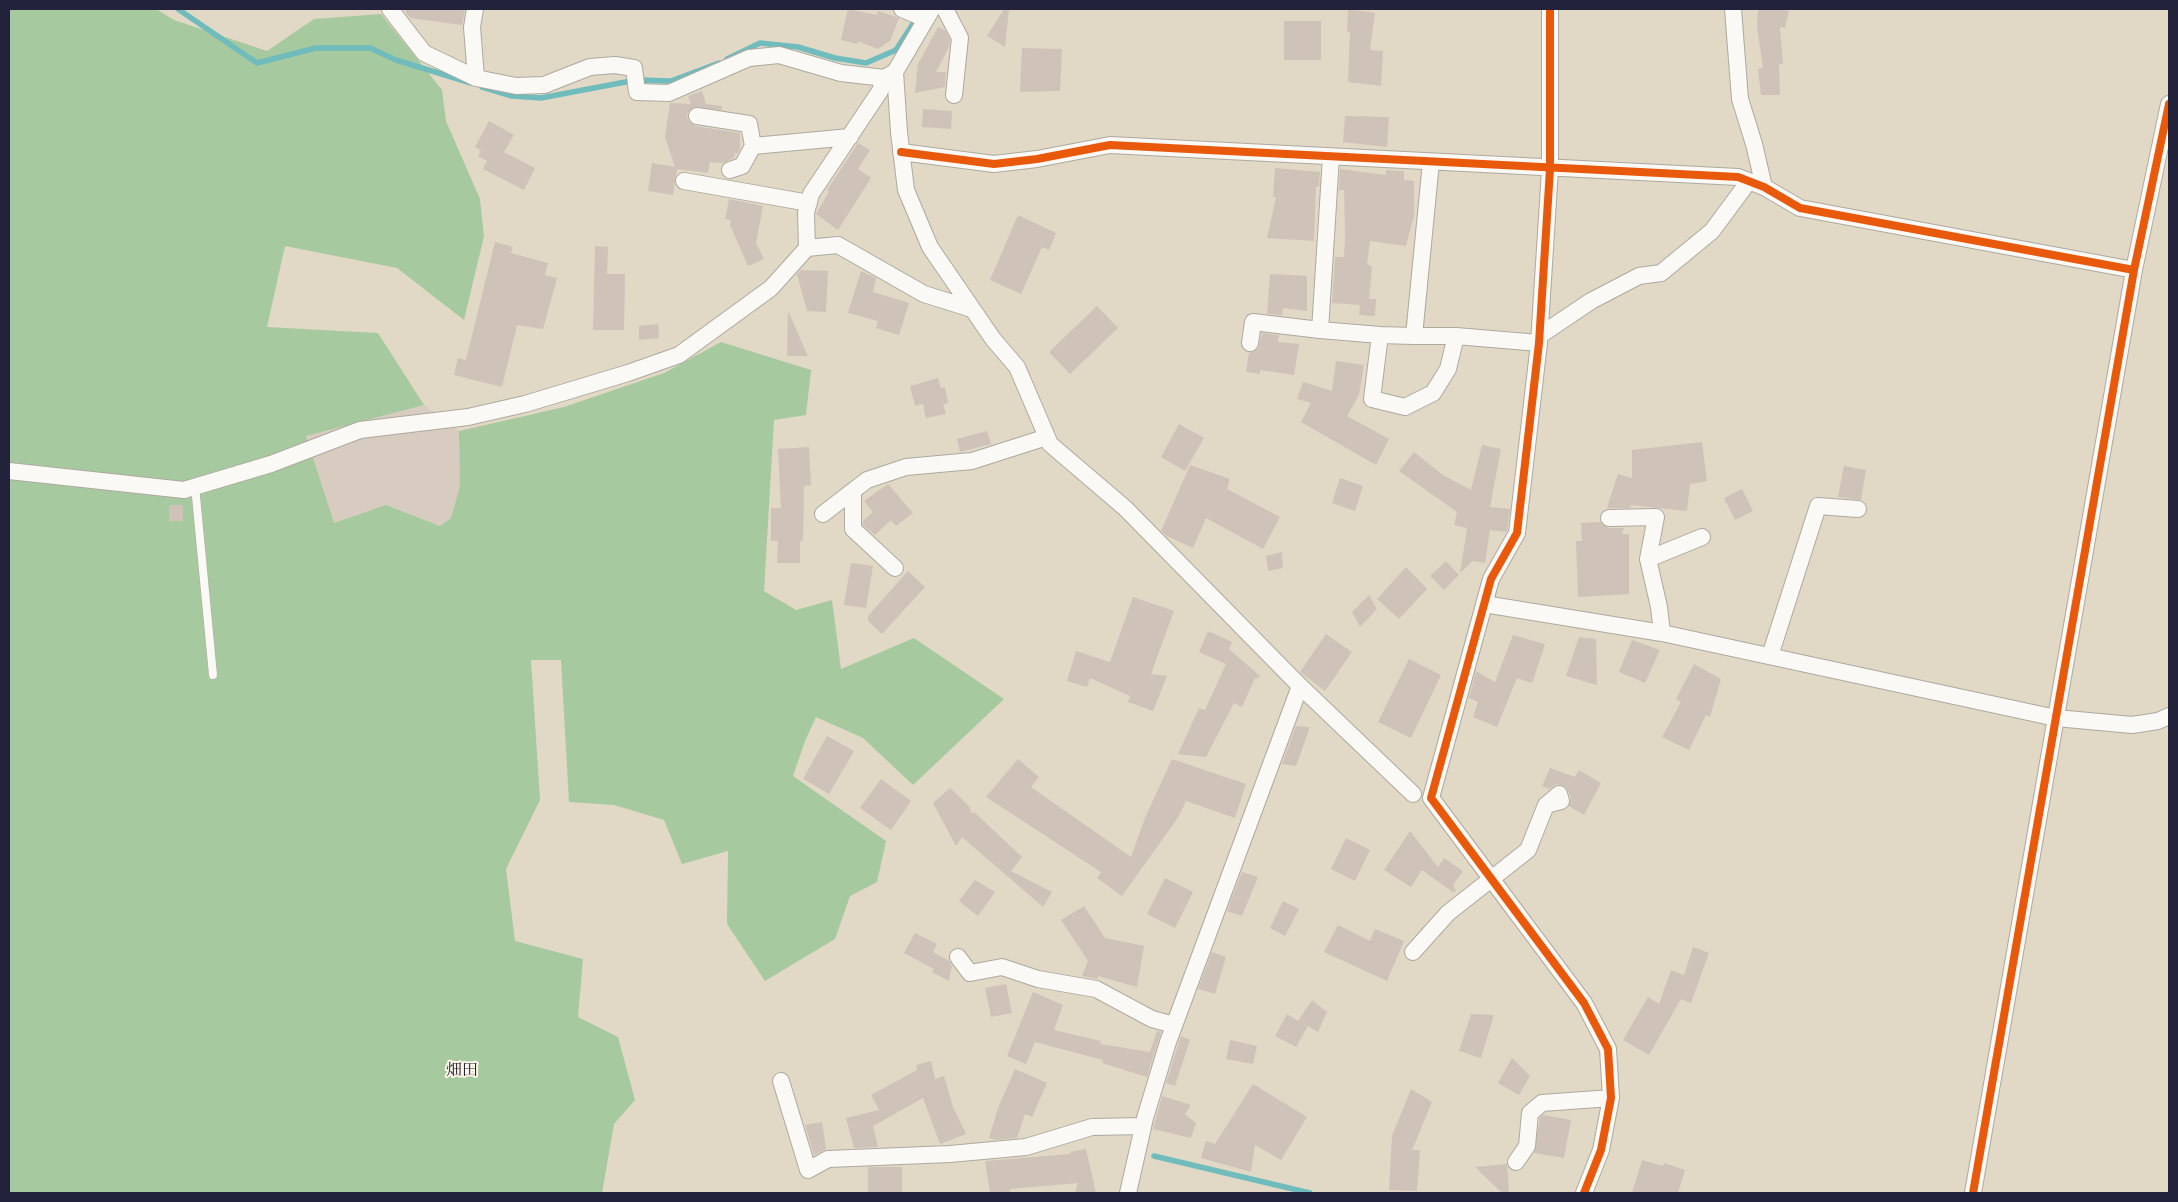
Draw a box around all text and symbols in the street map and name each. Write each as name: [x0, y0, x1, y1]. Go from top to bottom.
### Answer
district label: 畑田: [446, 1062, 478, 1082]

